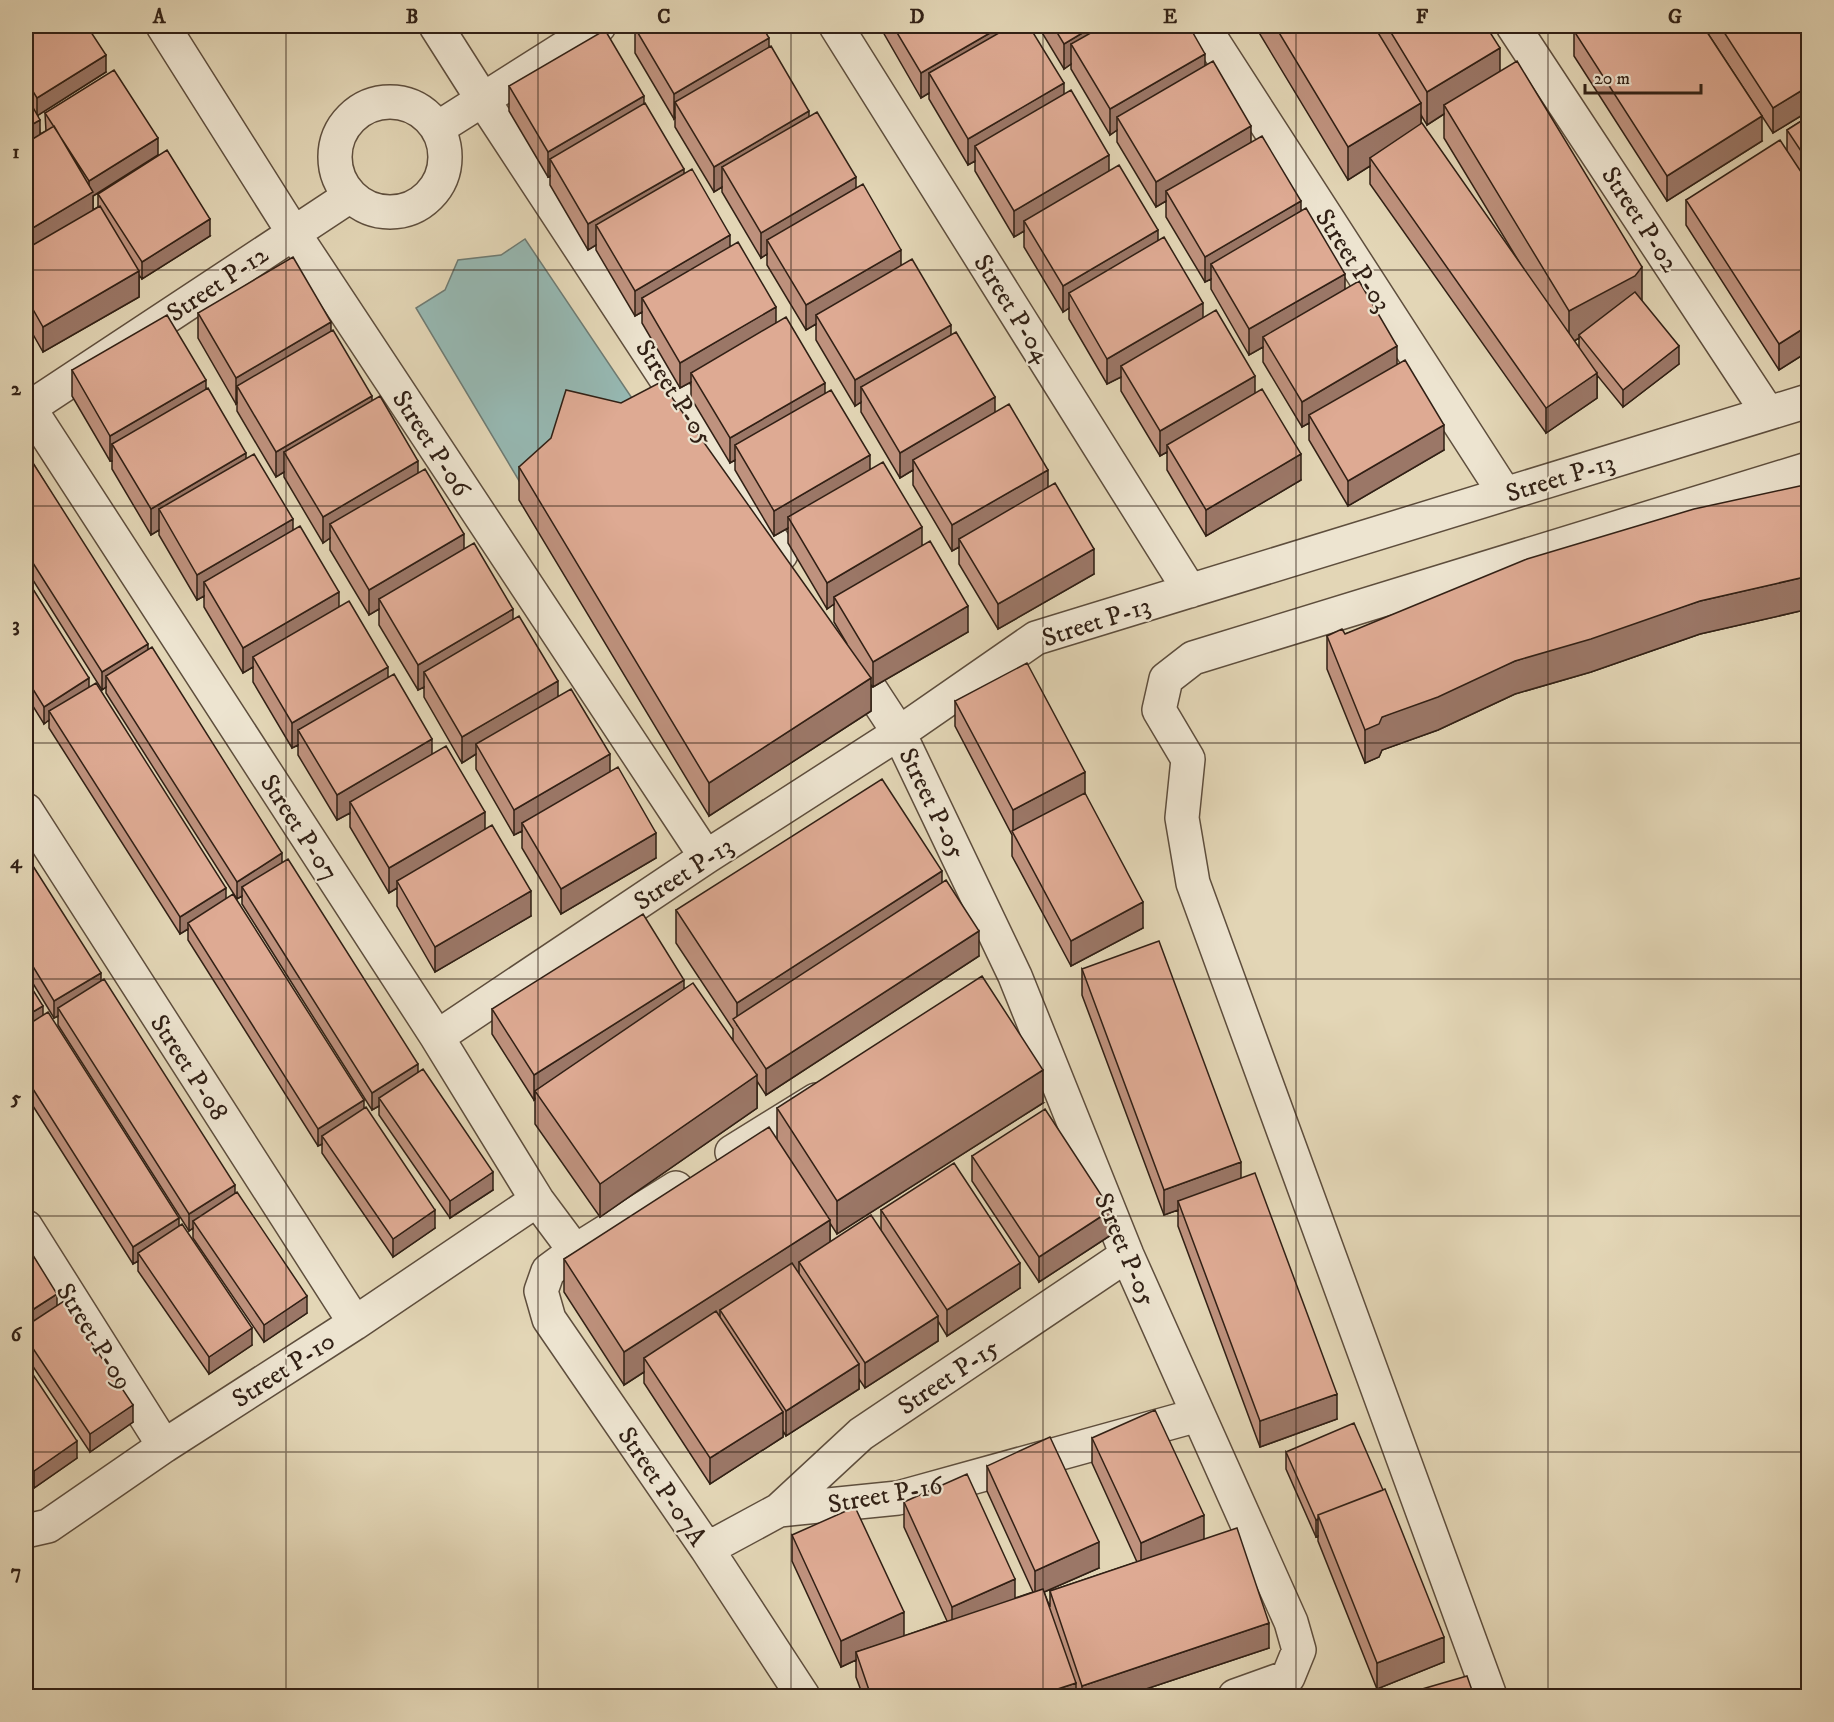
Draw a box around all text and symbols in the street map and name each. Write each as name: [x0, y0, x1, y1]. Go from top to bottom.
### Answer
text: A: [152, 5, 167, 30]
text: B: [406, 5, 418, 30]
text: C: [657, 5, 671, 30]
text: D: [910, 5, 925, 30]
text: E: [1163, 5, 1177, 30]
text: F: [1416, 5, 1429, 30]
text: G: [1668, 5, 1682, 30]
scale bar: [1585, 57, 1700, 95]
text: 20 m: [1594, 68, 1630, 90]
text: 1: [12, 140, 20, 165]
street label: Street P-02: [1593, 161, 1686, 279]
street label: Street P-03: [1307, 203, 1398, 319]
street label: Street P-12: [161, 238, 275, 330]
street label: Street P-04: [966, 248, 1058, 370]
street label: Street P-05: [627, 334, 720, 452]
text: 2: [11, 377, 22, 402]
street label: Street P-06: [384, 384, 478, 504]
street label: Street P-13: [1502, 446, 1619, 511]
street label: Street P-13: [1038, 589, 1155, 655]
text: 3: [12, 613, 20, 638]
street label: Street P-05: [891, 743, 973, 865]
street label: Street P-07: [252, 768, 345, 887]
street label: Street P-13: [628, 830, 740, 919]
text: 4: [10, 850, 23, 875]
street label: Street P-08: [142, 1009, 235, 1127]
text: 5: [10, 1086, 21, 1111]
street label: Street P-05: [1086, 1188, 1163, 1311]
street label: Street P-09: [48, 1277, 139, 1396]
text: 6: [11, 1323, 23, 1348]
street label: Street P-10: [226, 1325, 342, 1416]
street label: Street P-15: [892, 1331, 1006, 1423]
street label: Street P-07A: [610, 1421, 714, 1553]
street label: Street P-16: [825, 1469, 947, 1522]
text: 7: [11, 1560, 21, 1585]

